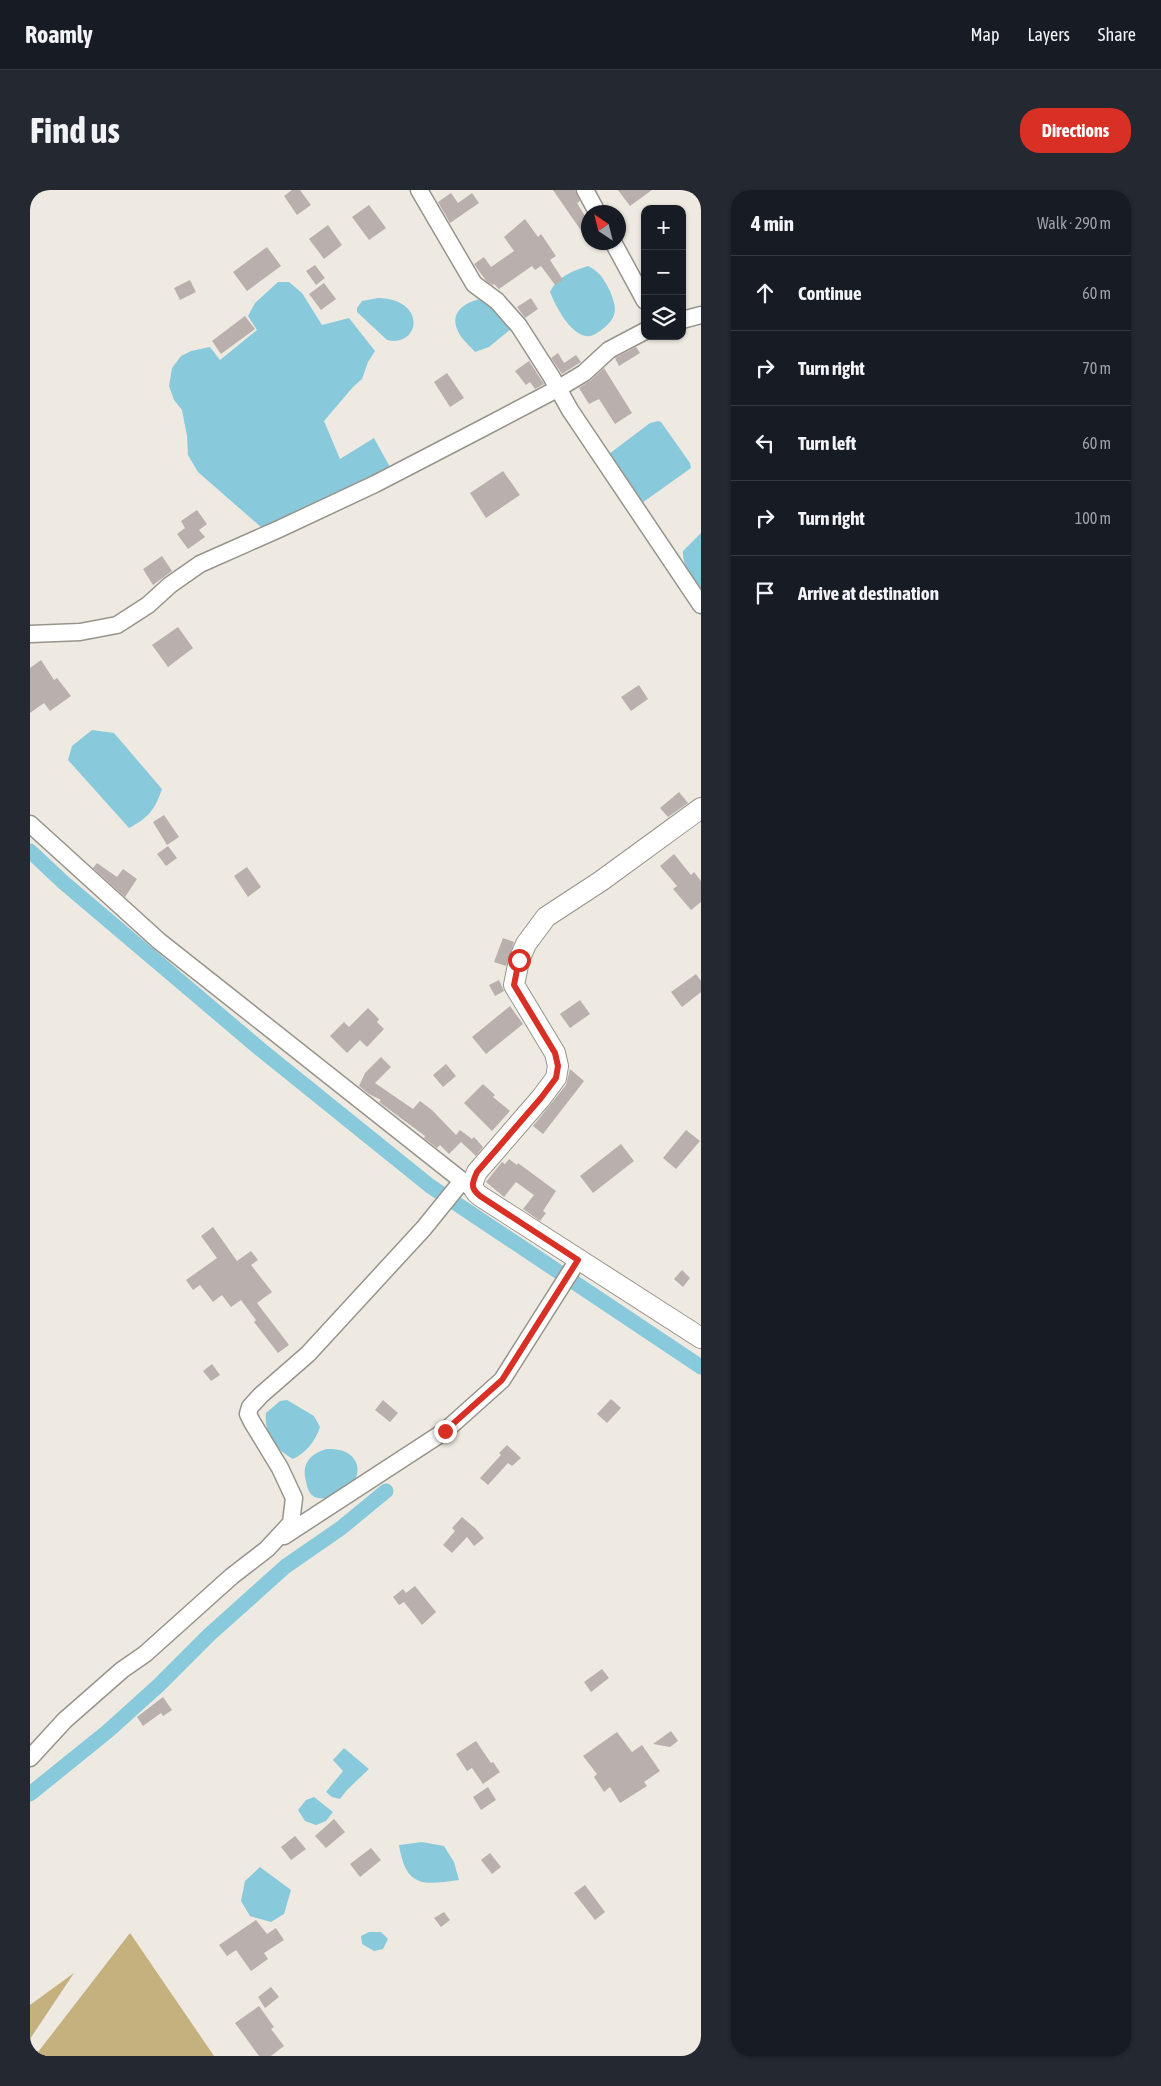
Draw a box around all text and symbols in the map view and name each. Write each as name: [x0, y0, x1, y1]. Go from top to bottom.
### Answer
text: Roamly: [25, 21, 93, 48]
text: Map: [970, 24, 999, 45]
text: Layers: [1027, 24, 1070, 45]
text: Share: [1098, 24, 1136, 45]
button: Directions: [1020, 108, 1131, 153]
text: Find us: [30, 110, 120, 150]
north arrow: [581, 205, 626, 250]
map controls: [641, 205, 686, 340]
button: +: [641, 205, 686, 250]
text: 4 min: [751, 211, 794, 235]
text: Walk · 290 m: [1037, 214, 1111, 232]
button: −: [641, 250, 686, 295]
icon: ahead: [751, 279, 779, 307]
text: Continue: [798, 282, 862, 304]
text: 60 m: [1082, 284, 1111, 302]
button: layers: [641, 295, 686, 340]
icon: right: [751, 354, 779, 382]
text: Turn right: [798, 357, 865, 379]
text: 70 m: [1082, 359, 1111, 377]
icon: left: [751, 429, 779, 457]
text: Turn left: [798, 432, 856, 454]
text: 60 m: [1082, 434, 1111, 452]
icon: right: [751, 504, 779, 532]
text: Turn right: [798, 507, 865, 529]
text: 100 m: [1075, 509, 1111, 527]
icon: arrive: [751, 579, 779, 607]
text: Arrive at destination: [798, 582, 939, 604]
route start: [508, 949, 531, 972]
route end: [434, 1420, 457, 1443]

